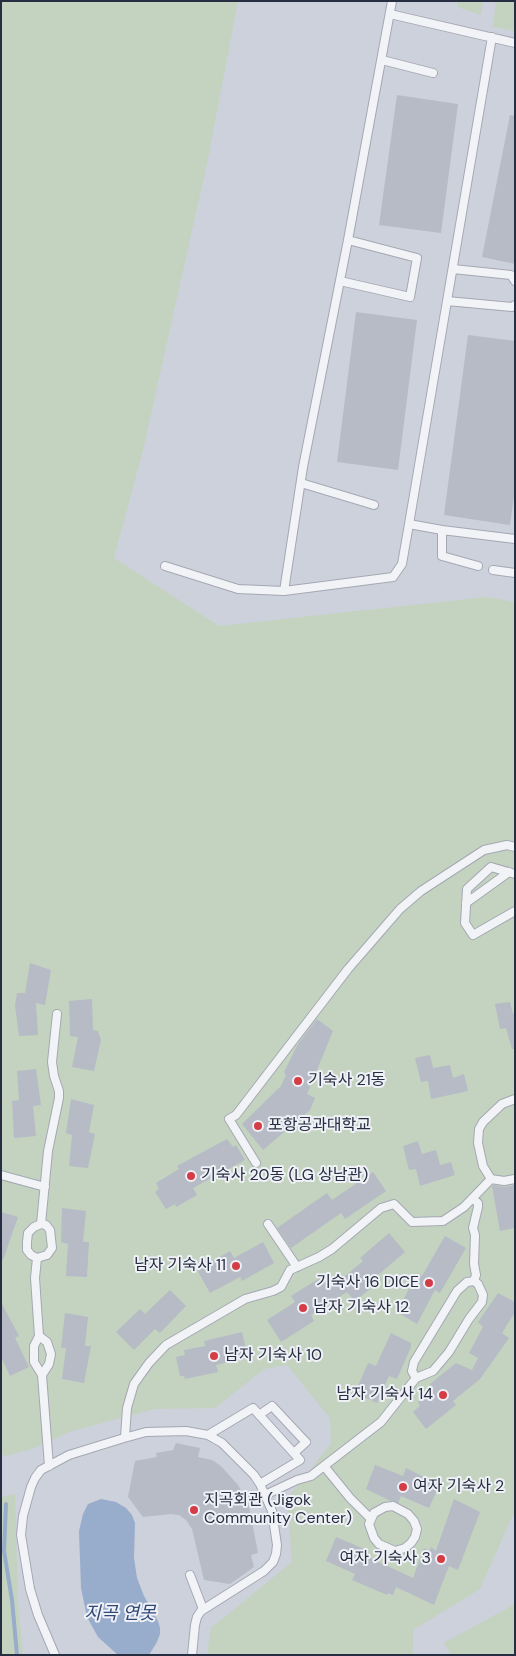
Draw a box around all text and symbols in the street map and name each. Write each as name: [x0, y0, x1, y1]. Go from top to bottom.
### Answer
place label: 기숙사 21동: [308, 1071, 385, 1091]
marker: 기숙사 21동: [292, 1075, 304, 1087]
place label: 포항공과대학교: [268, 1116, 371, 1136]
marker: 포항공과대학교: [252, 1120, 264, 1132]
place label: 기숙사 20동 (LG 상남관): [201, 1166, 368, 1186]
marker: 기숙사 20동 (LG 상남관): [185, 1170, 197, 1182]
place label: 남자 기숙사 11: [134, 1256, 226, 1276]
marker: 남자 기숙사 11: [230, 1260, 242, 1272]
place label: 기숙사 16 DICE: [316, 1273, 419, 1293]
marker: 기숙사 16 DICE: [423, 1277, 435, 1289]
place label: 남자 기숙사 12: [313, 1298, 409, 1318]
marker: 남자 기숙사 12: [297, 1302, 309, 1314]
place label: 남자 기숙사 10: [224, 1346, 322, 1366]
marker: 남자 기숙사 10: [208, 1350, 220, 1362]
place label: 남자 기숙사 14: [336, 1385, 433, 1405]
marker: 남자 기숙사 14: [437, 1389, 449, 1401]
place label: 여자 기숙사 2: [413, 1477, 504, 1497]
marker: 여자 기숙사 2: [397, 1481, 409, 1493]
place label: 지곡회관 (Jigok Community Center): [204, 1491, 352, 1529]
marker: 지곡회관 (Jigok Community Center): [188, 1504, 200, 1516]
place label: 여자 기숙사 3: [339, 1549, 431, 1569]
marker: 여자 기숙사 3: [435, 1553, 447, 1565]
water label: 지곡 연못: [84, 1603, 156, 1625]

